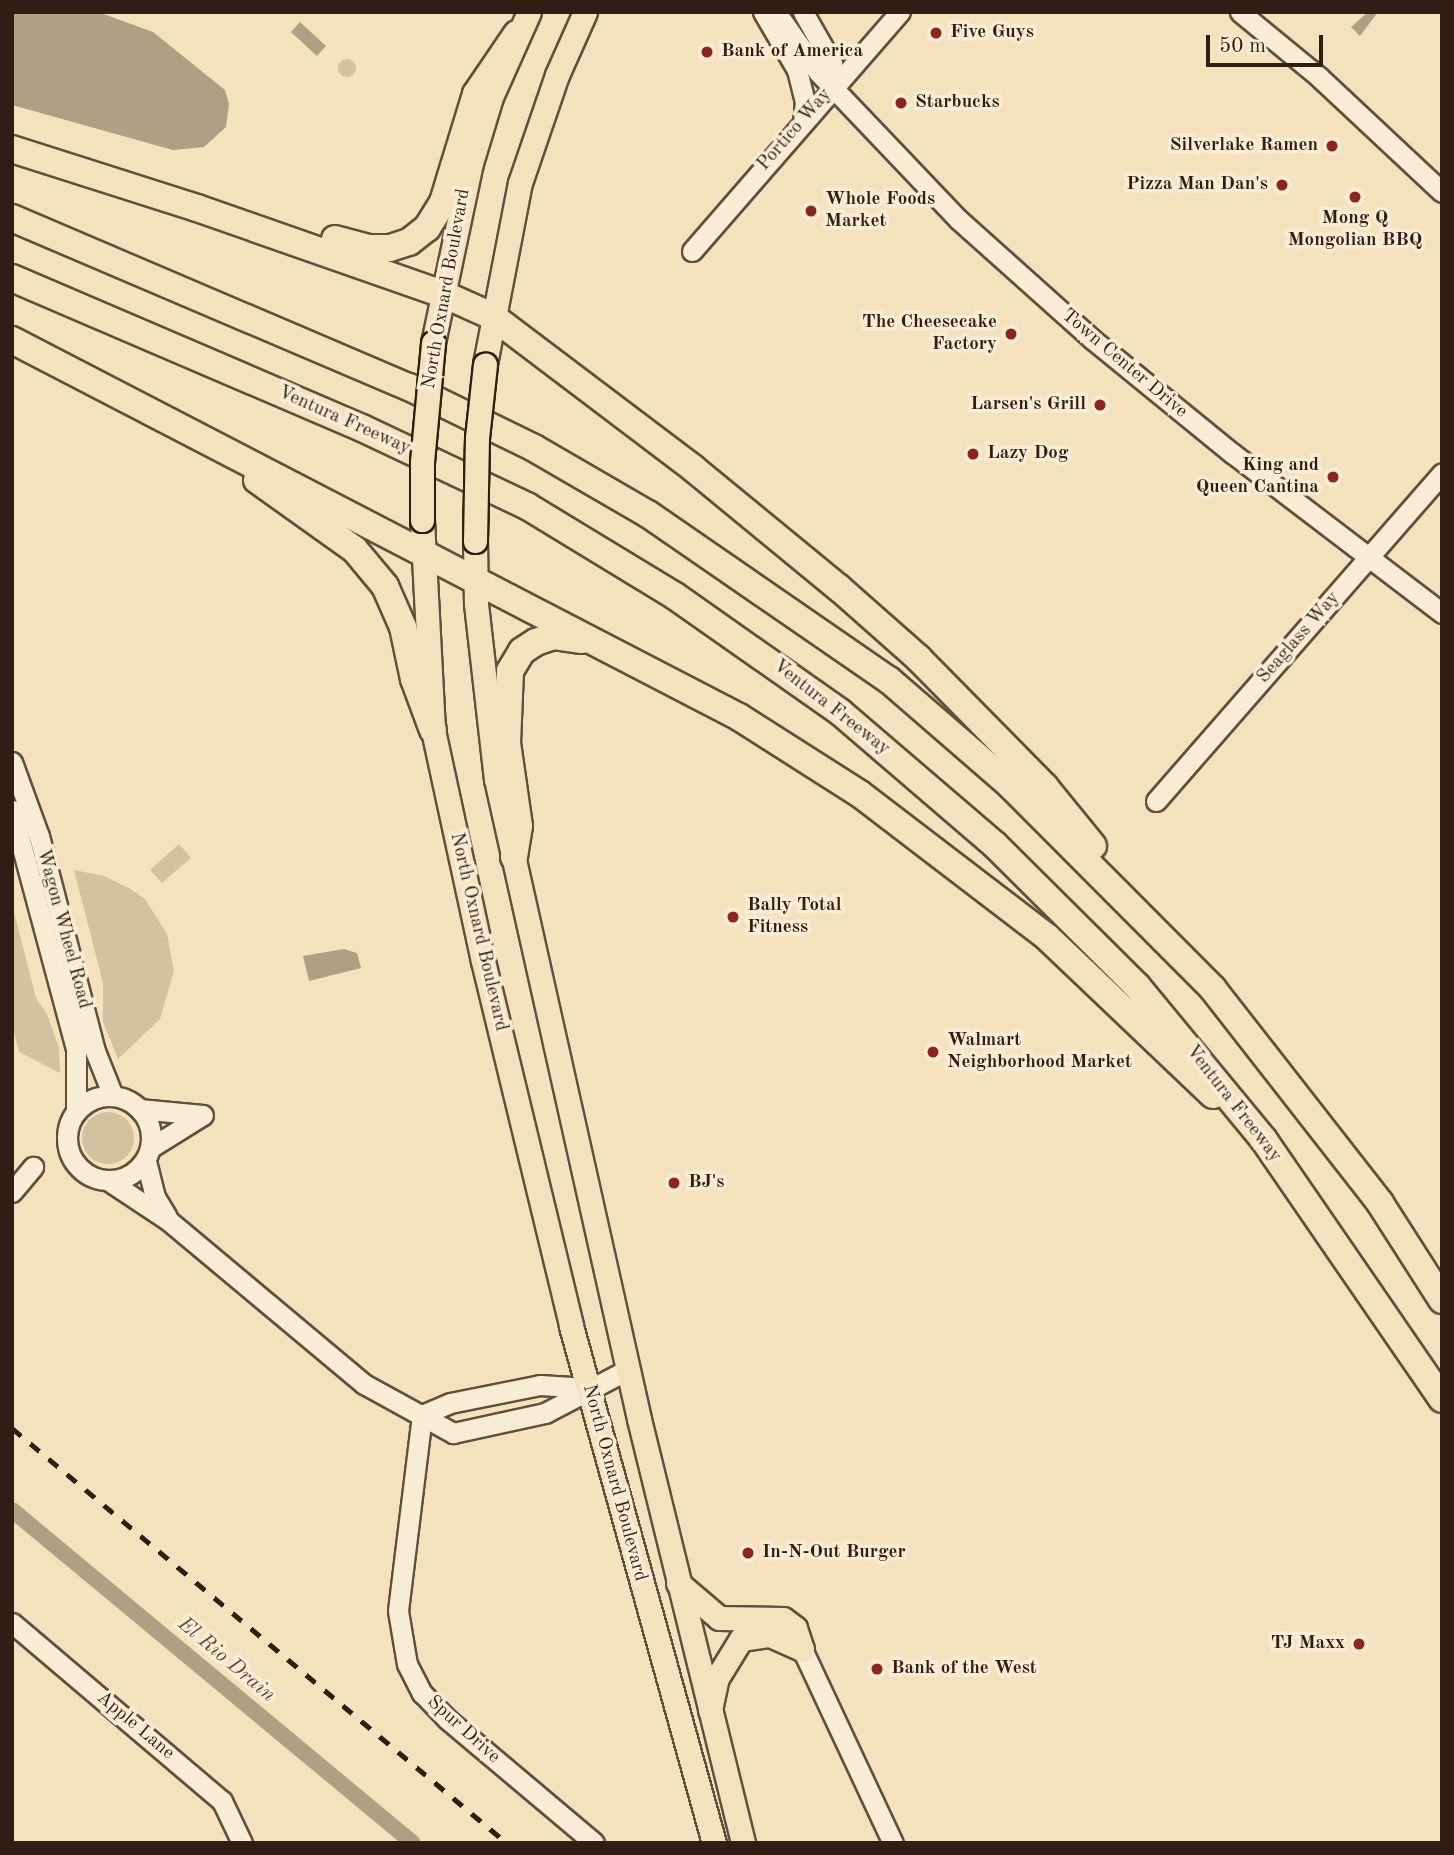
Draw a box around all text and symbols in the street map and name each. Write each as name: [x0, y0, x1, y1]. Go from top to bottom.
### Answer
scale bar: [1209, 21, 1326, 65]
place label: Five Guys: [950, 22, 1034, 44]
marker: Five Guys: [928, 25, 944, 41]
text: 50 m: [1219, 36, 1266, 57]
place label: Bank of America: [721, 41, 863, 63]
marker: Bank of America: [699, 44, 715, 60]
street label: Portico Way: [753, 84, 837, 176]
place label: Starbucks: [915, 92, 1000, 114]
marker: Starbucks: [893, 95, 909, 111]
place label: Silverlake Ramen: [1170, 135, 1318, 157]
marker: Silverlake Ramen: [1324, 138, 1340, 154]
place label: Pizza Man Dan's: [1126, 174, 1268, 196]
marker: Pizza Man Dan's: [1274, 177, 1290, 193]
street label: North Oxnard Boulevard: [418, 187, 476, 391]
place label: Whole Foods Market: [825, 189, 935, 233]
marker: Mong Q Mongolian BBQ: [1347, 189, 1363, 205]
marker: Whole Foods Market: [803, 203, 819, 219]
place label: Mong Q Mongolian BBQ: [1288, 208, 1422, 252]
street label: Town Center Drive: [1056, 305, 1192, 423]
place label: The Cheesecake Factory: [862, 312, 997, 356]
marker: The Cheesecake Factory: [1003, 326, 1019, 342]
street label: Ventura Freeway: [274, 382, 414, 460]
place label: Larsen's Grill: [970, 394, 1086, 416]
marker: Larsen's Grill: [1092, 397, 1108, 413]
place label: Lazy Dog: [987, 443, 1068, 465]
marker: Lazy Dog: [965, 446, 981, 462]
place label: King and Queen Cantina: [1196, 455, 1319, 499]
marker: King and Queen Cantina: [1325, 469, 1341, 485]
street label: Seaglass Way: [1253, 587, 1345, 689]
street label: Ventura Freeway: [768, 655, 894, 761]
street label: North Oxnard Boulevard: [444, 830, 512, 1034]
street label: Wagon Wheel Road: [31, 847, 95, 1011]
place label: Bally Total Fitness: [747, 895, 842, 939]
marker: Bally Total Fitness: [725, 909, 741, 925]
place label: Walmart Neighborhood Market: [947, 1030, 1132, 1074]
street label: Ventura Freeway: [1180, 1041, 1286, 1167]
marker: Walmart Neighborhood Market: [925, 1044, 941, 1060]
place label: BJ's: [688, 1172, 724, 1194]
marker: BJ's: [666, 1175, 682, 1191]
street label: North Oxnard Boulevard: [577, 1382, 651, 1584]
place label: In-N-Out Burger: [762, 1542, 906, 1564]
marker: In-N-Out Burger: [740, 1545, 756, 1561]
water label: El Rio Drain: [172, 1612, 280, 1708]
place label: TJ Maxx: [1271, 1633, 1345, 1655]
marker: TJ Maxx: [1351, 1636, 1367, 1652]
place label: Bank of the West: [891, 1658, 1037, 1680]
marker: Bank of the West: [869, 1661, 885, 1677]
street label: Apple Lane: [91, 1687, 179, 1765]
street label: Spur Drive: [422, 1691, 504, 1769]

